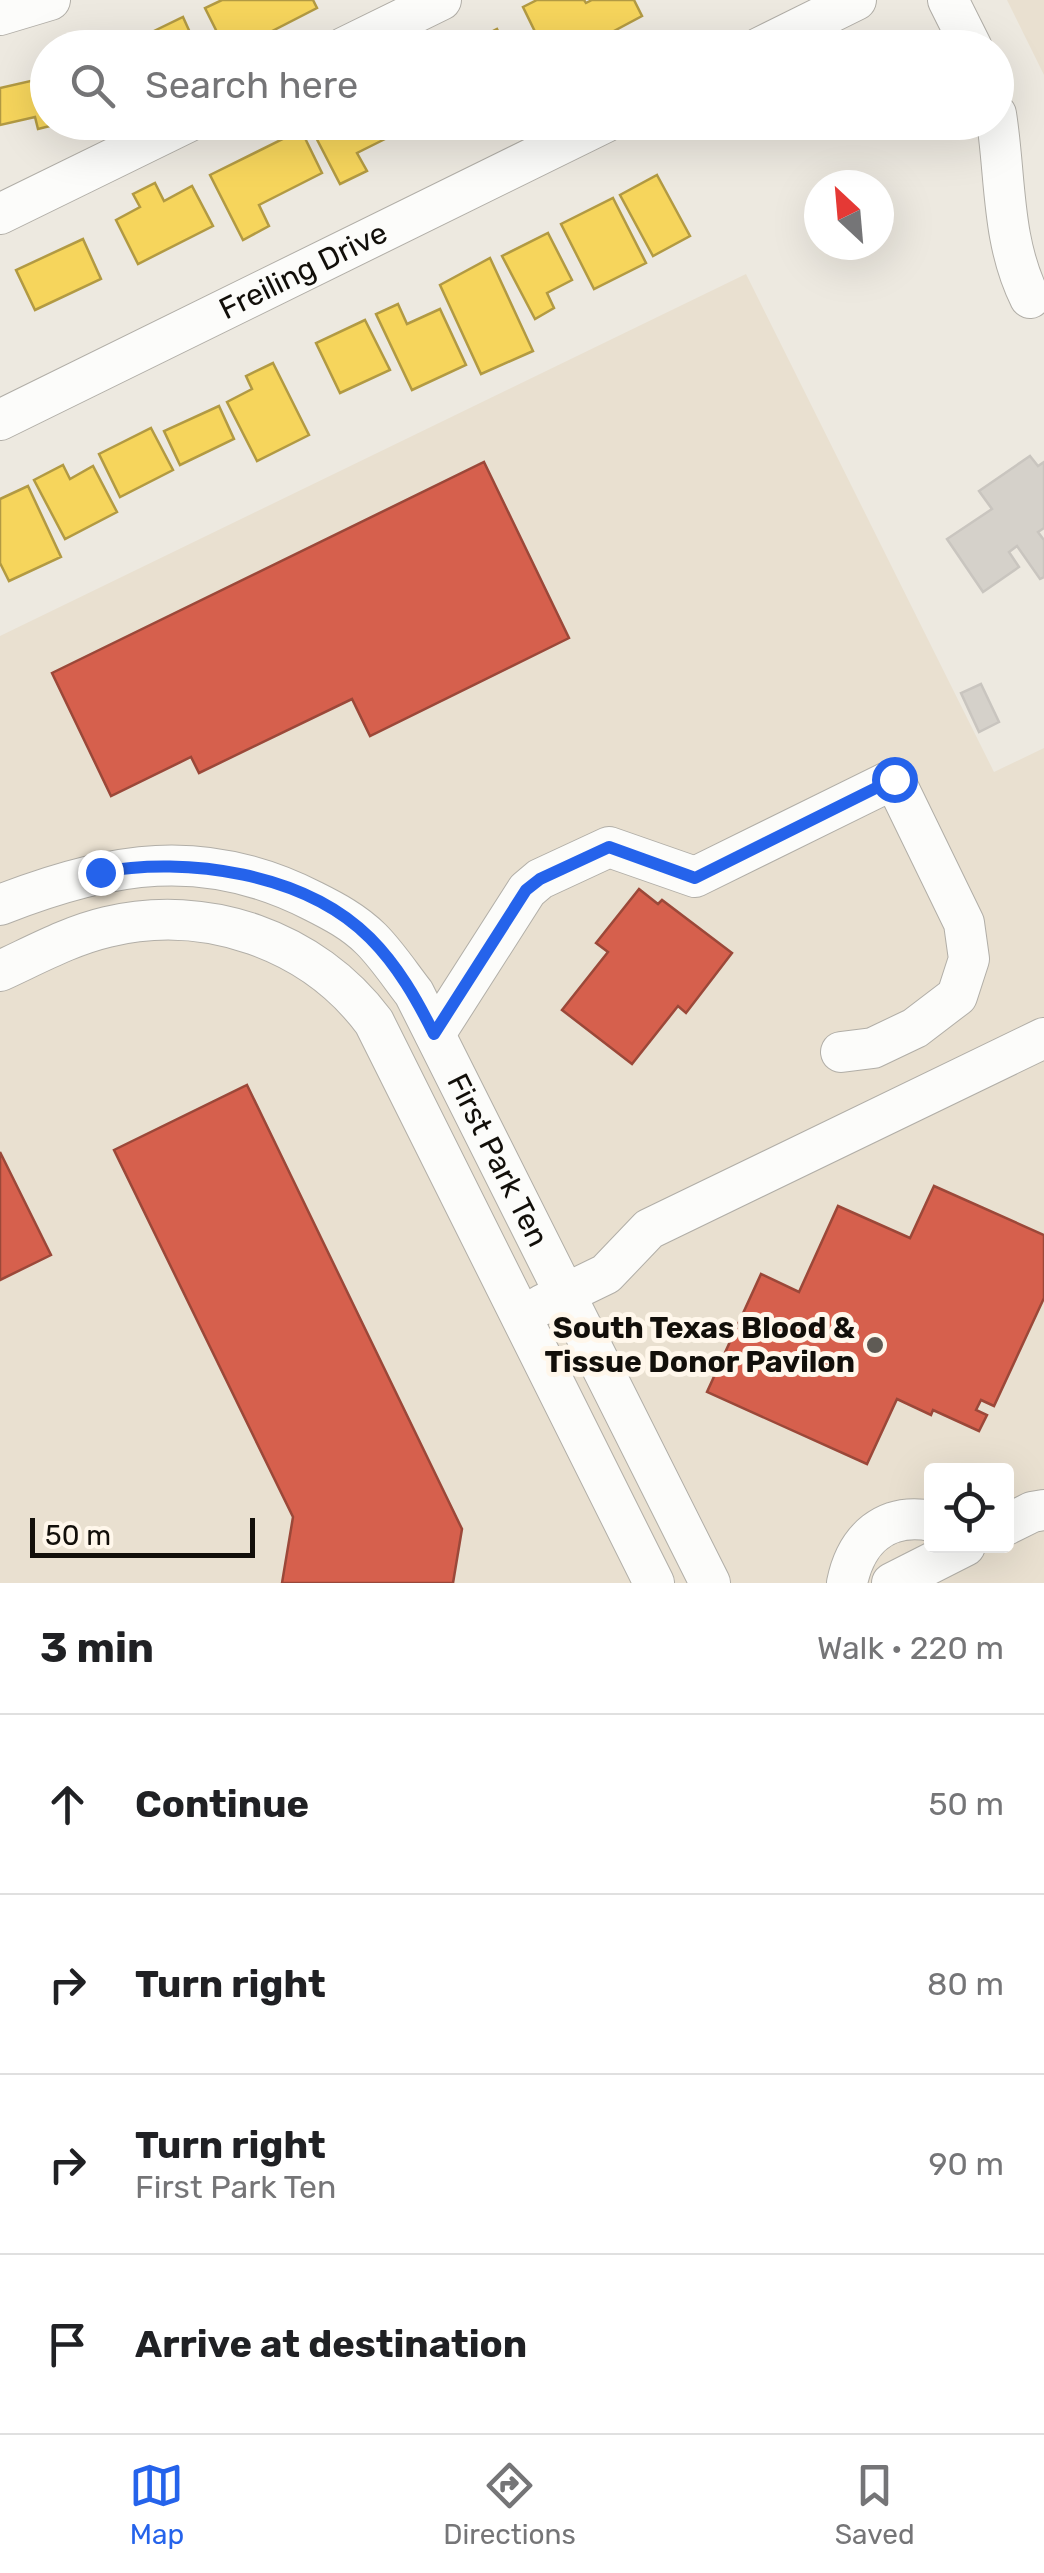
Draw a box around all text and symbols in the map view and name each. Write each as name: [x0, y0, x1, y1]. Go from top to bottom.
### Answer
search box: [30, 30, 1014, 140]
icon: search: [65, 58, 120, 113]
text: Search here: [145, 62, 358, 108]
north arrow: [804, 170, 894, 260]
street label: Freiling Drive: [213, 214, 393, 327]
route start: [872, 757, 918, 803]
route end: [78, 850, 124, 896]
street label: First Park Ten: [439, 1068, 556, 1253]
place label: South Texas Blood & Tissue Donor Pavilon: [545, 1310, 855, 1380]
marker: South Texas Blood & Tissue Donor Pavilon: [864, 1334, 886, 1356]
map controls: [924, 1463, 1014, 1553]
button: locate: [924, 1463, 1014, 1553]
scale bar: [30, 1513, 255, 1558]
text: 50 m: [45, 1519, 111, 1552]
text: 3 min: [40, 1623, 154, 1673]
text: Walk · 220 m: [817, 1629, 1004, 1667]
icon: ahead: [40, 1777, 95, 1832]
text: Continue: [135, 1781, 309, 1827]
text: 50 m: [928, 1785, 1004, 1823]
icon: right: [40, 1957, 95, 2012]
text: Turn right: [135, 1961, 326, 2007]
text: 80 m: [927, 1965, 1004, 2003]
text: Turn right: [135, 2122, 326, 2168]
icon: right: [40, 2137, 95, 2192]
text: 90 m: [928, 2145, 1004, 2183]
text: First Park Ten: [135, 2168, 336, 2206]
icon: arrive: [40, 2317, 95, 2372]
text: Arrive at destination: [135, 2321, 527, 2367]
tab: Map: [129, 2458, 184, 2551]
tab: Directions: [443, 2458, 576, 2551]
tab: Saved: [835, 2458, 915, 2551]

